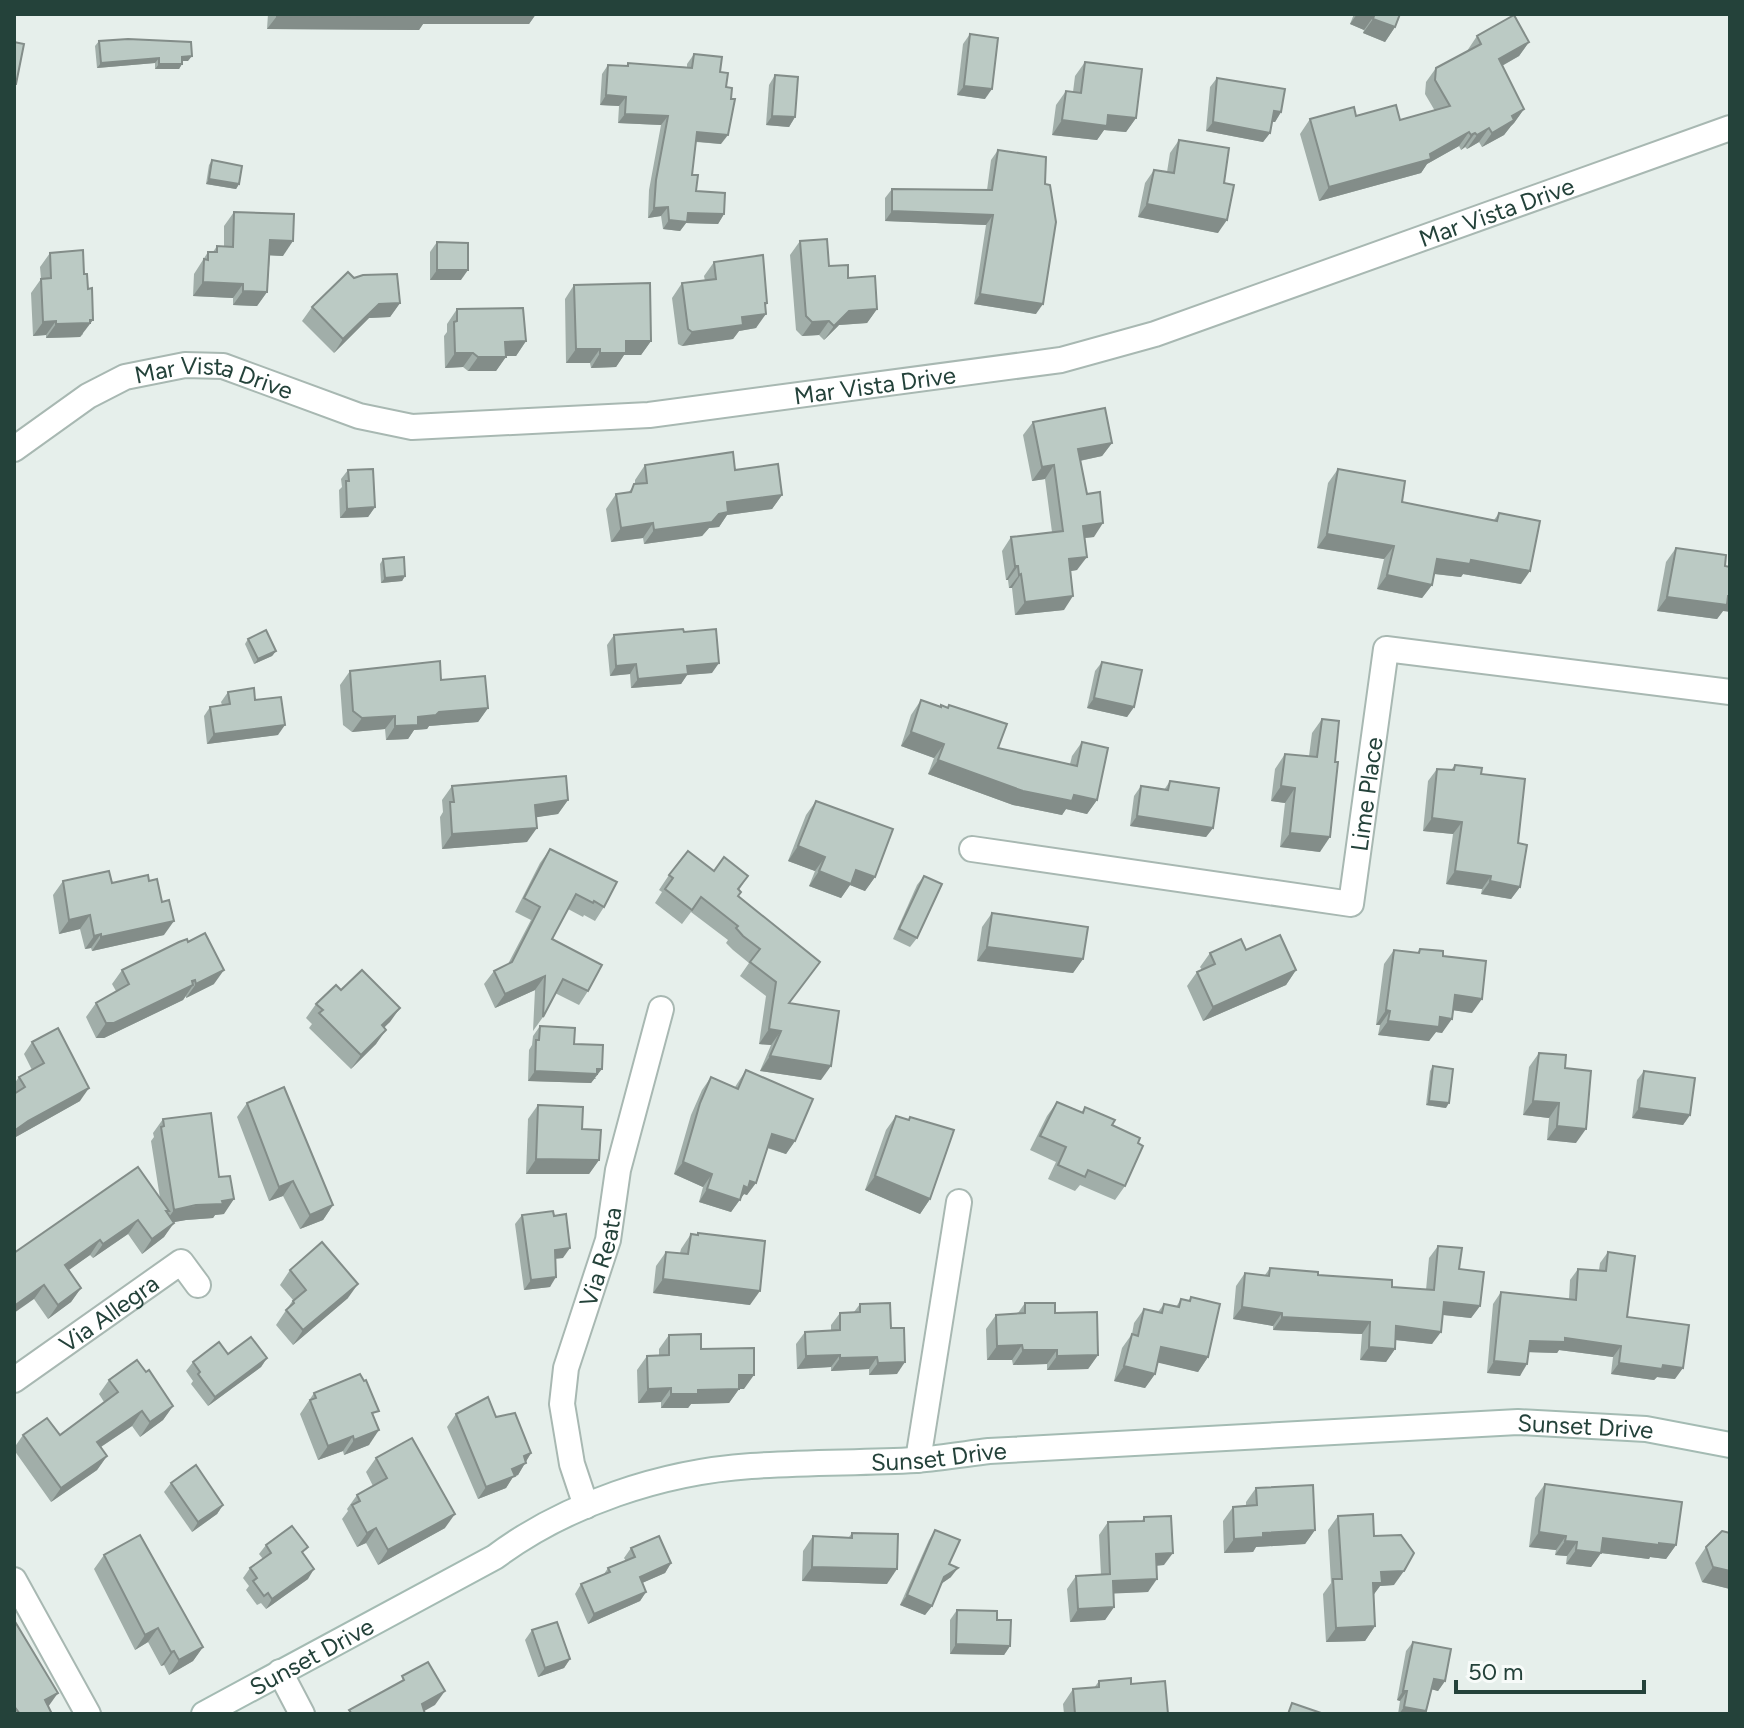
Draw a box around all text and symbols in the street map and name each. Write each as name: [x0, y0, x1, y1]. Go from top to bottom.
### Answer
street label: Mar Vista Drive: [1415, 171, 1578, 253]
street label: Mar Vista Drive: [132, 350, 297, 405]
street label: Mar Vista Drive: [792, 360, 957, 410]
street label: Lime Place: [1344, 735, 1388, 853]
street label: Via Reata: [573, 1205, 627, 1310]
street label: Via Allegra: [53, 1268, 164, 1358]
street label: Sunset Drive: [1517, 1407, 1656, 1445]
street label: Sunset Drive: [870, 1436, 1007, 1476]
street label: Sunset Drive: [244, 1611, 378, 1701]
scale bar: [1456, 1644, 1644, 1694]
text: 50 m: [1468, 1657, 1524, 1686]

